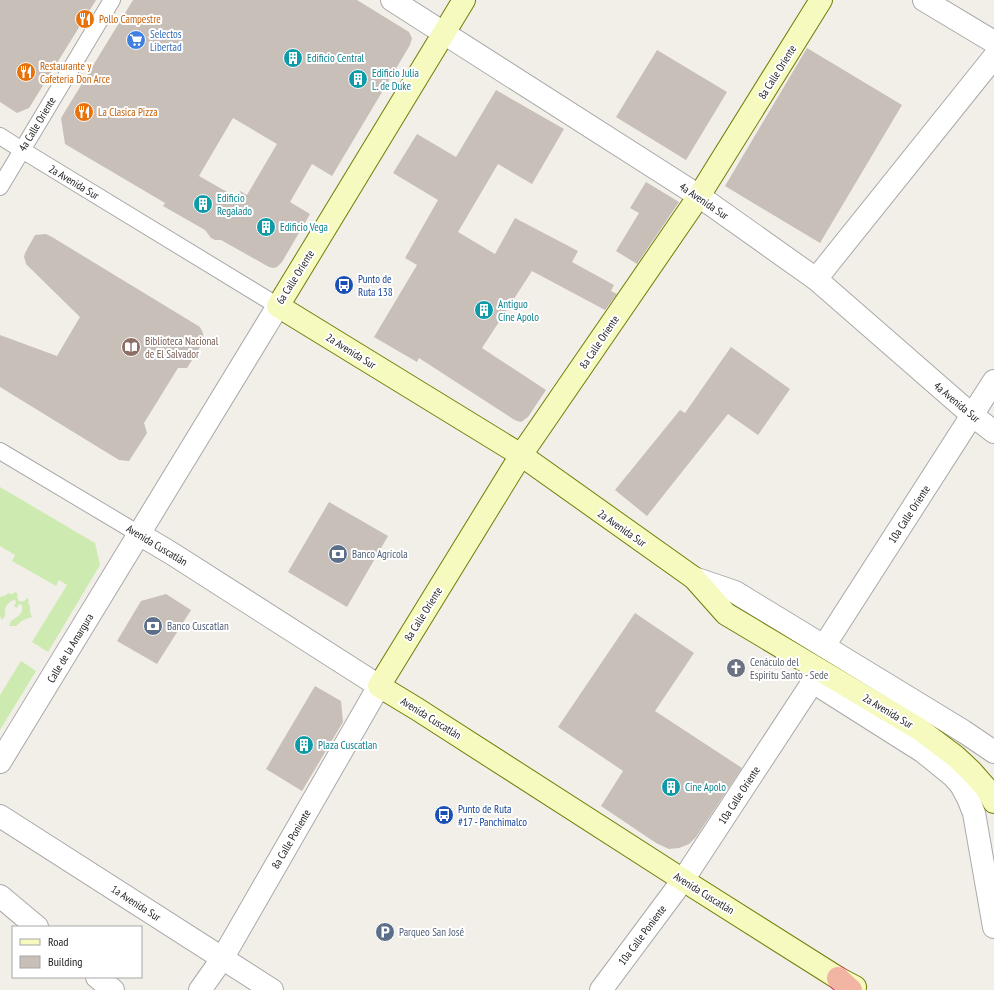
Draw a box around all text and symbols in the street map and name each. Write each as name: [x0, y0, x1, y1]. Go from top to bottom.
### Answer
restaurant icon: Pollo Campestre: [74, 8, 96, 30]
place label: Pollo Campestre: [99, 12, 161, 26]
place label: Selectos Libertad: [150, 27, 182, 54]
supermarket icon: Selectos Libertad: [125, 29, 147, 51]
street label: 8a Calle Oriente: [755, 42, 799, 102]
building icon: Edificio Central: [282, 47, 304, 69]
place label: Edificio Central: [307, 51, 365, 65]
place label: Restaurante y Cafeteria Don Arce: [40, 59, 111, 86]
restaurant icon: Restaurante y Cafeteria Don Arce: [15, 61, 37, 83]
place label: Edificio Julia L. de Duke: [372, 66, 419, 93]
building icon: Edificio Julia L. de Duke: [347, 68, 369, 90]
street label: 4a Calle Oriente: [15, 94, 59, 154]
restaurant icon: La Clasica Pizza: [73, 101, 95, 123]
place label: La Clasica Pizza: [98, 105, 158, 119]
street label: 2a Avenida Sur: [46, 162, 102, 202]
street label: 4a Avenida Sur: [677, 179, 731, 223]
place label: Edificio Regalado: [217, 191, 252, 218]
building icon: Edificio Regalado: [192, 193, 214, 215]
building icon: Edificio Vega: [255, 216, 277, 238]
place label: Edificio Vega: [280, 220, 328, 234]
street label: 6a Calle Oriente: [273, 247, 317, 307]
place label: Punto de Ruta 138: [358, 272, 393, 299]
bus stop icon: Punto de Ruta 138: [333, 274, 355, 296]
place label: Antiguo Cine Apolo: [498, 297, 539, 324]
building icon: Antiguo Cine Apolo: [473, 299, 495, 321]
street label: 8a Calle Oriente: [576, 312, 622, 371]
street label: 2a Avenida Sur: [323, 330, 379, 372]
place label: Biblioteca Nacional de El Salvador: [145, 334, 219, 361]
library icon: Biblioteca Nacional de El Salvador: [120, 336, 142, 358]
street label: 4a Avenida Sur: [931, 379, 983, 425]
street label: 10a Calle Oriente: [885, 482, 933, 546]
street label: 2a Avenida Sur: [595, 506, 649, 550]
street label: Avenida Cuscatlán: [124, 521, 190, 569]
bank icon: Banco Agrícola: [327, 543, 349, 565]
place label: Banco Agrícola: [352, 547, 408, 561]
street label: 8a Calle Oriente: [401, 584, 445, 644]
street label: Calle de la Amargura: [44, 611, 96, 685]
bank icon: Banco Cuscatlan: [142, 615, 164, 637]
place label: Banco Cuscatlan: [167, 619, 229, 633]
place label: Cenáculo del Espiritu Santo - Sede: [750, 655, 829, 682]
church icon: Cenáculo del Espiritu Santo - Sede: [725, 657, 747, 679]
street label: 2a Avenida Sur: [860, 691, 916, 731]
street label: Avenida Cuscatlán: [398, 694, 464, 742]
building icon: Plaza Cuscatlan: [293, 734, 315, 756]
place label: Plaza Cuscatlan: [318, 738, 377, 752]
street label: 10a Calle Oriente: [715, 763, 763, 827]
building icon: Cine Apolo: [660, 776, 682, 798]
place label: Cine Apolo: [685, 780, 726, 794]
place label: Punto de Ruta #17 - Panchimalco: [458, 802, 527, 829]
bus stop icon: Punto de Ruta #17 - Panchimalco: [433, 804, 455, 826]
street label: 8a Calle Poniente: [268, 806, 314, 871]
street label: Avenida Cuscatlán: [671, 869, 737, 917]
street label: 1a Avenida Sur: [109, 882, 163, 924]
street label: 10a Calle Poniente: [615, 902, 669, 968]
parking icon: Parqueo San José: [374, 921, 396, 943]
place label: Parqueo San José: [399, 925, 465, 939]
legend: [12, 926, 142, 978]
text: Road: [48, 934, 68, 949]
text: Building: [48, 954, 83, 969]

